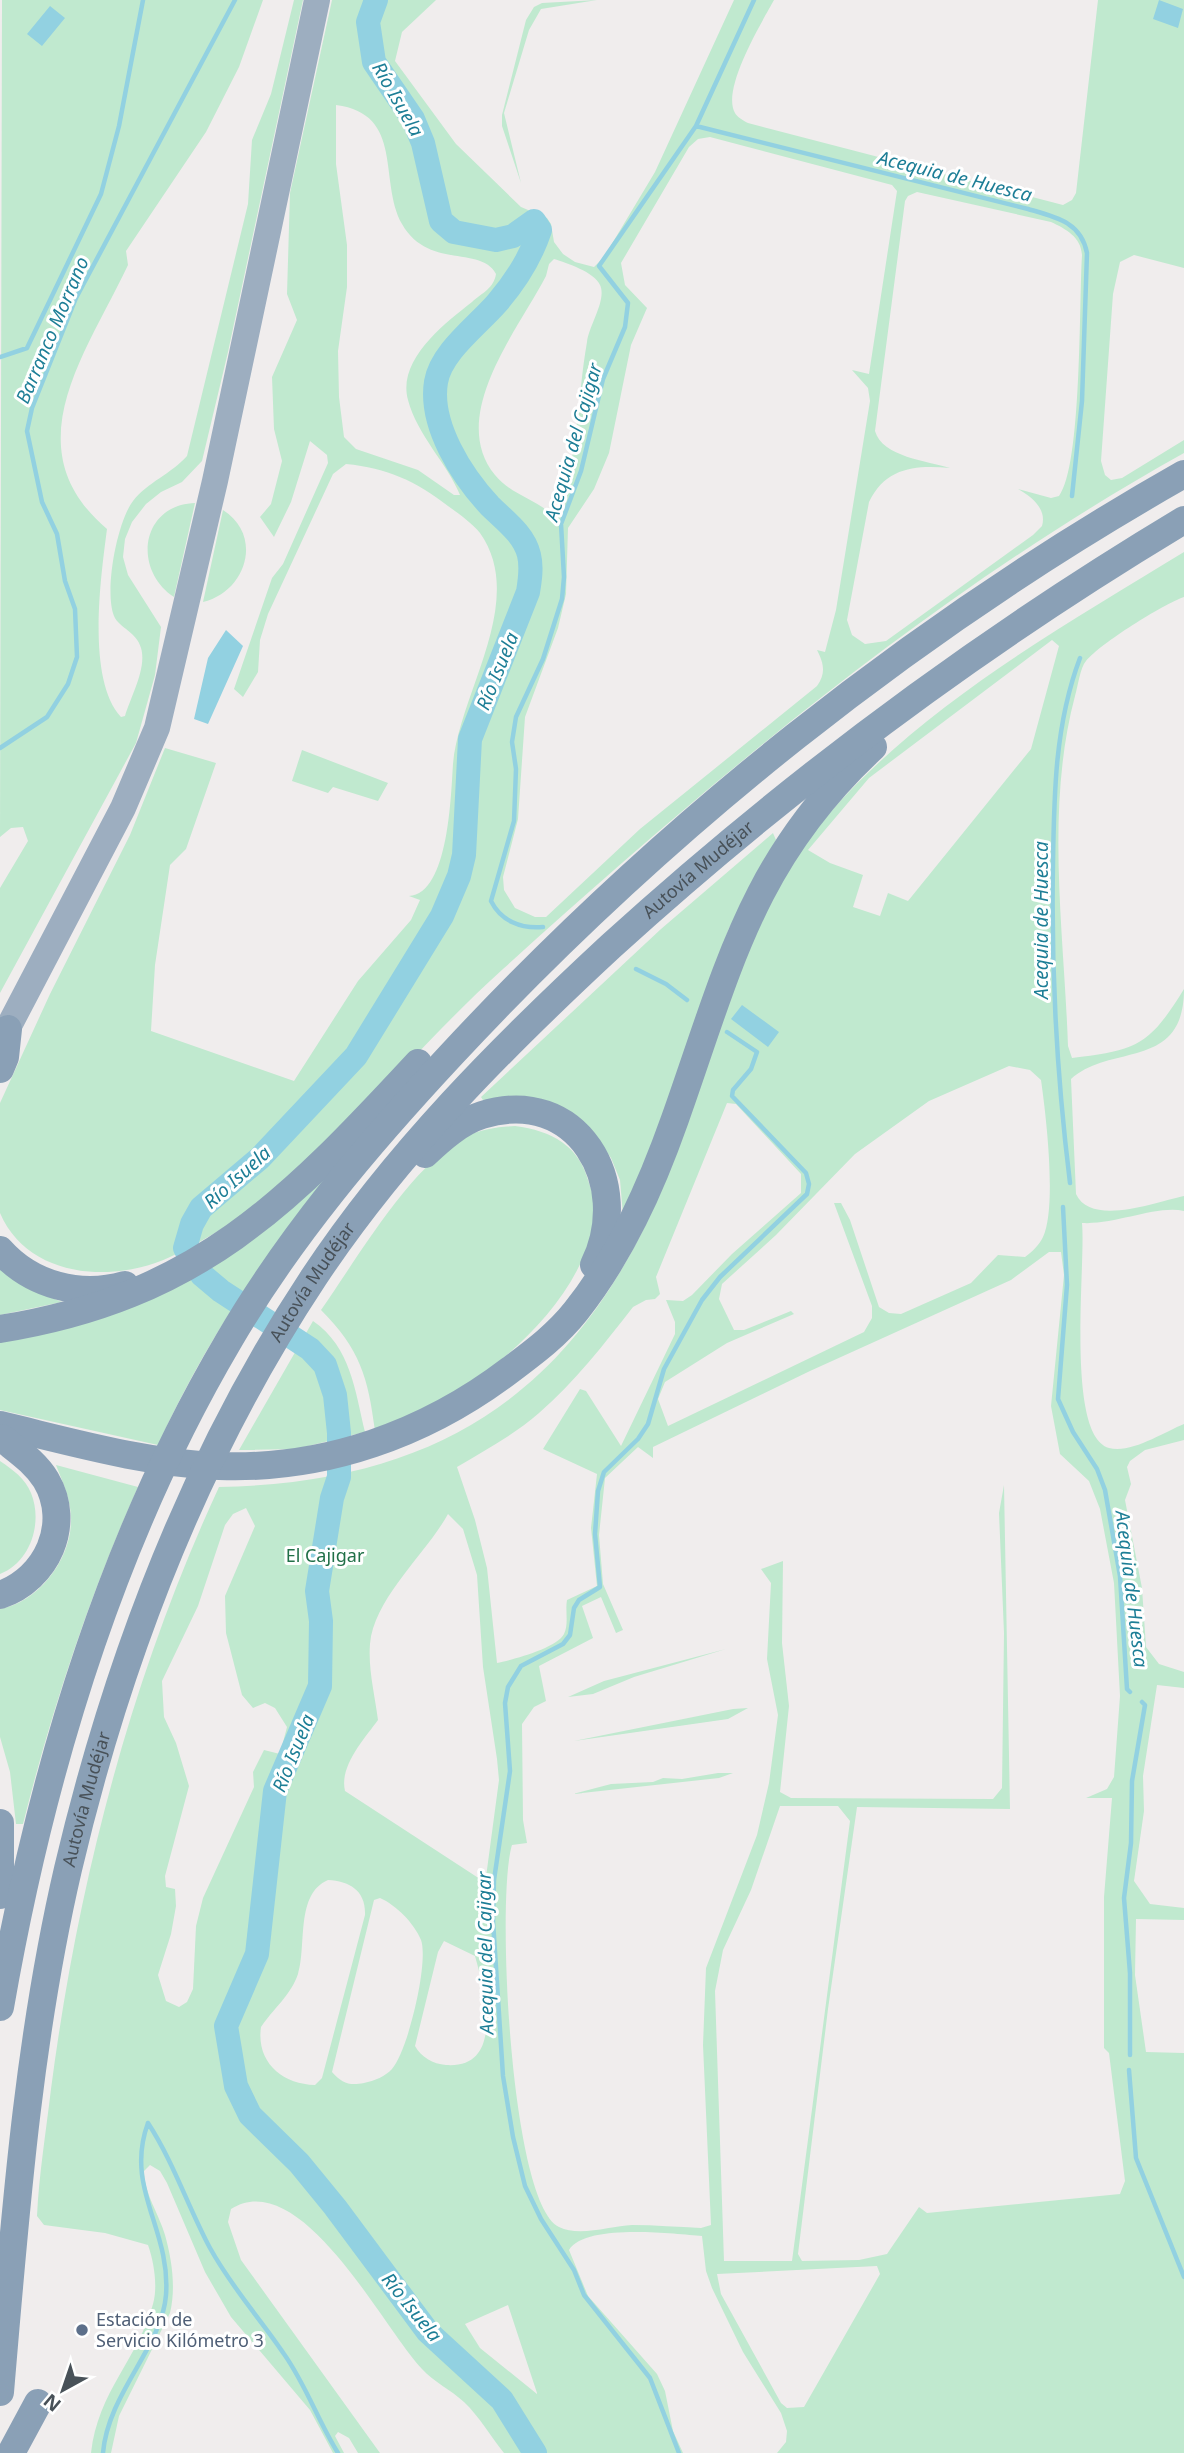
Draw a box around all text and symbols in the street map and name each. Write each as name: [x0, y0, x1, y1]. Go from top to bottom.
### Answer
water label: Río Isuela: [366, 57, 430, 141]
water label: Acequia de Huesca: [873, 144, 1035, 208]
water label: Barranco Morrano: [9, 253, 95, 407]
water label: Acequia del Cajigar: [538, 359, 608, 526]
water label: Río Isuela: [470, 628, 524, 714]
street label: Autovía Mudéjar: [637, 814, 759, 923]
water label: Acequia de Huesca: [1028, 841, 1054, 1001]
water label: Río Isuela: [198, 1140, 276, 1214]
street label: Autovía Mudéjar: [263, 1216, 360, 1346]
water label: Acequia de Huesca: [1109, 1507, 1155, 1669]
park label: El Cajigar: [286, 1543, 365, 1567]
water label: Río Isuela: [266, 1710, 320, 1796]
street label: Autovía Mudéjar: [56, 1728, 116, 1869]
water label: Acequia del Cajigar: [471, 1870, 499, 2037]
water label: Río Isuela: [376, 2267, 448, 2347]
place label: Estación de Servicio Kilómetro 3: [96, 2307, 264, 2352]
marker: Estación de Servicio Kilómetro 3: [74, 2322, 90, 2338]
north arrow: [28, 2355, 98, 2425]
text: N: [38, 2388, 66, 2418]

